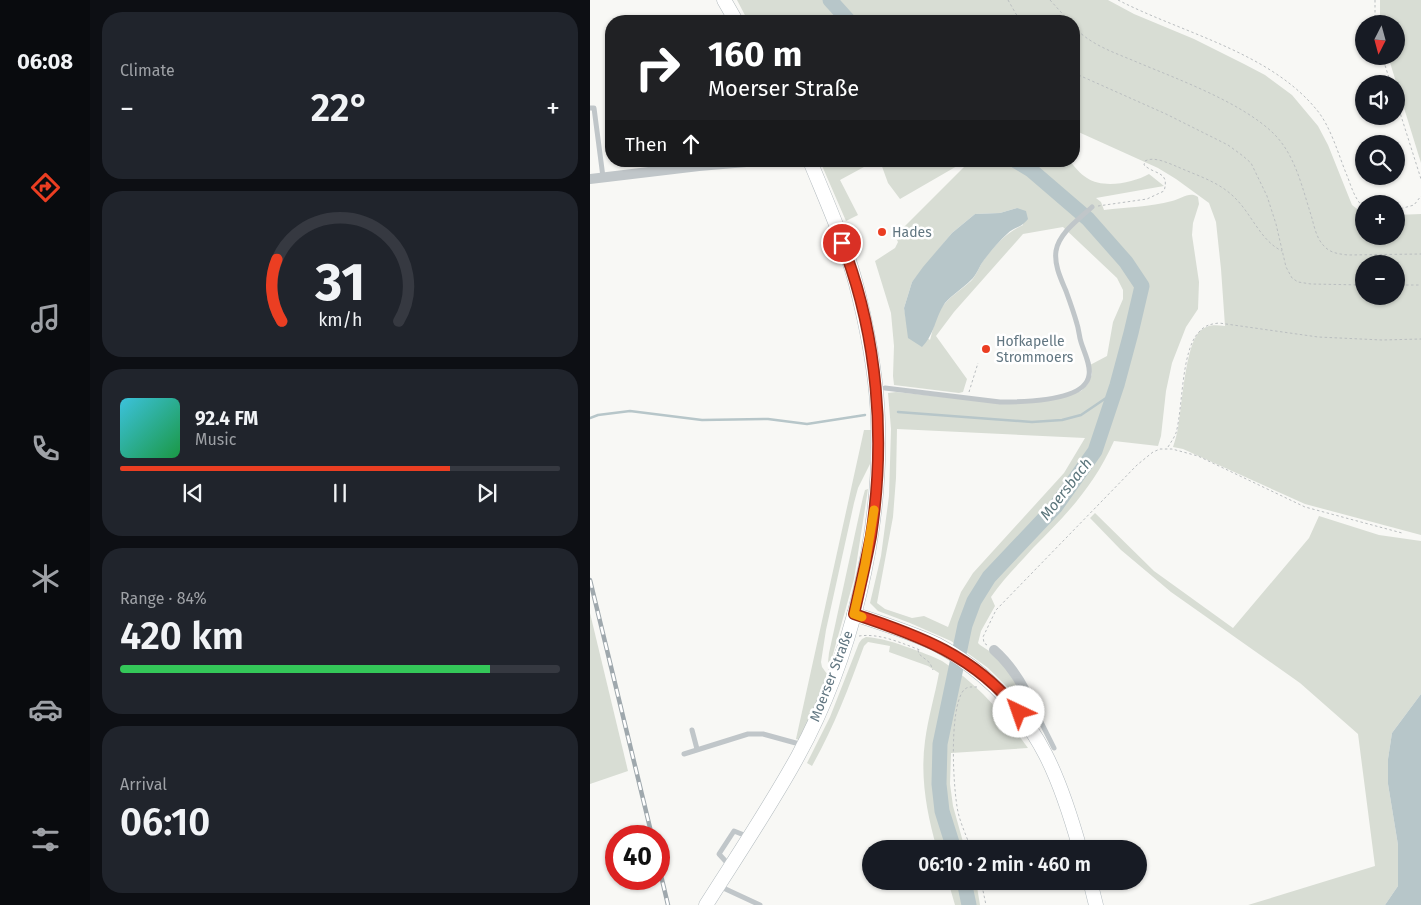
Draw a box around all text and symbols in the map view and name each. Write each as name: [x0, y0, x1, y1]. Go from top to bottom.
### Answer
north arrow: [1355, 15, 1405, 65]
map controls: [1355, 15, 1405, 305]
text: 160 m: [708, 33, 802, 75]
icon: right: [625, 35, 690, 100]
text: 06:08: [17, 48, 73, 75]
text: Climate: [120, 61, 175, 80]
text: Moerser Straße: [708, 75, 859, 102]
button: sound: [1355, 75, 1405, 125]
text: 22°: [311, 85, 369, 131]
text: −: [120, 92, 134, 125]
text: +: [546, 92, 560, 125]
icon: ahead: [677, 130, 705, 158]
text: Then: [625, 133, 667, 156]
button: search: [1355, 135, 1405, 185]
icon: directions: [28, 170, 63, 205]
button: +: [1355, 195, 1405, 245]
pin: [821, 222, 863, 264]
place label: Hades: [892, 224, 932, 241]
marker: Hades: [876, 226, 888, 238]
icon: arrive: [828, 229, 856, 257]
text: 31: [314, 251, 365, 314]
button: −: [1355, 255, 1405, 305]
icon: music: [28, 301, 63, 336]
text: km/h: [318, 309, 362, 331]
place label: Hofkapelle Strommoers: [996, 333, 1074, 366]
marker: Hofkapelle Strommoers: [980, 343, 992, 355]
text: 92.4 FM: [195, 407, 258, 430]
text: Music: [195, 430, 236, 449]
icon: phone: [28, 431, 63, 466]
water label: Moersbach: [1036, 455, 1096, 523]
icon: previous: [179, 479, 207, 507]
icon: pause: [326, 479, 354, 507]
icon: next: [473, 479, 501, 507]
icon: climate: [28, 561, 63, 596]
text: Range · 84%: [120, 589, 207, 608]
text: 420 km: [120, 613, 244, 659]
street label: Moerser Straße: [806, 628, 857, 724]
position arrow: [992, 685, 1044, 737]
icon: car: [28, 692, 63, 727]
text: Arrival: [120, 775, 167, 794]
text: 06:10: [120, 799, 210, 845]
icon: filters: [28, 822, 63, 857]
speed limit sign: 40: [605, 825, 670, 890]
text: 06:10 · 2 min · 460 m: [918, 853, 1091, 876]

